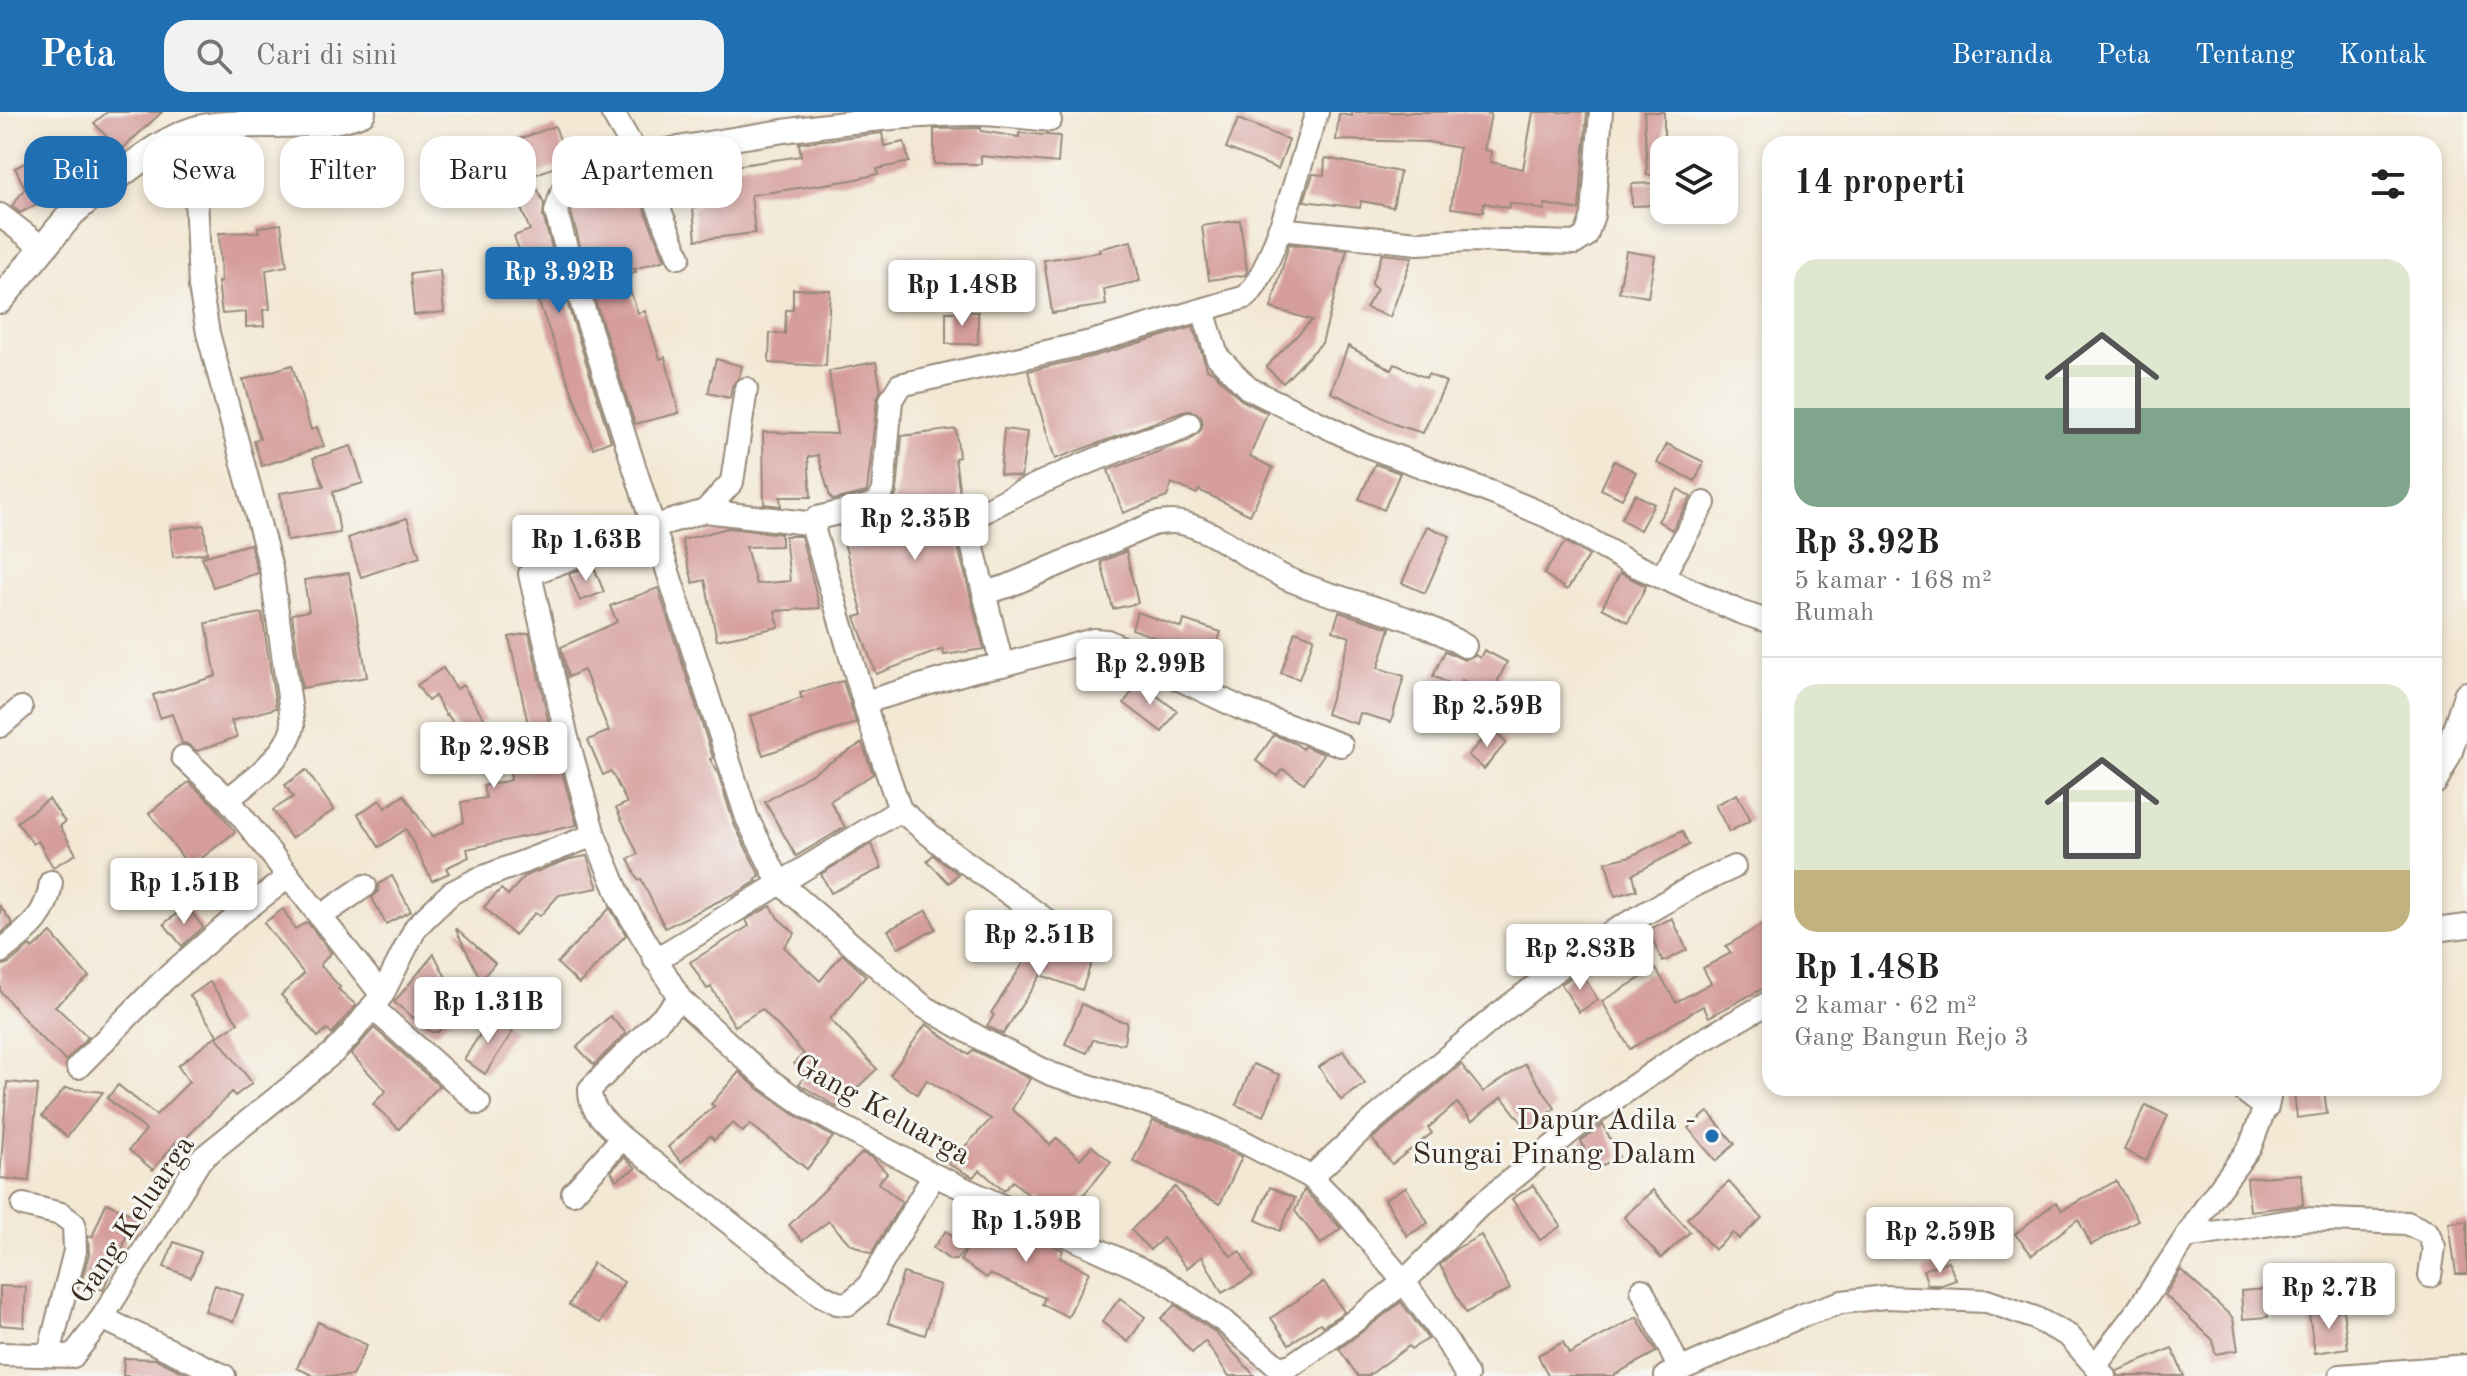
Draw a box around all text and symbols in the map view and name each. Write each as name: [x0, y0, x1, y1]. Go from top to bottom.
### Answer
search box: [164, 20, 724, 92]
icon: search: [192, 34, 236, 78]
text: Peta: [40, 37, 116, 75]
text: Cari di sini: [256, 41, 397, 71]
text: Beranda: [1951, 42, 2053, 70]
text: Peta: [2097, 42, 2151, 70]
text: Tentang: [2195, 42, 2295, 70]
text: Kontak: [2339, 42, 2427, 70]
chip: Beli: [24, 136, 127, 208]
chip: Sewa: [143, 136, 264, 208]
chip: Filter: [280, 136, 404, 208]
chip: Baru: [420, 136, 536, 208]
chip: Apartemen: [552, 136, 742, 208]
map controls: [1650, 136, 1738, 224]
button: layers: [1650, 136, 1738, 224]
icon: filters: [2366, 162, 2410, 206]
text: 14 properti: [1794, 167, 1965, 201]
pin: Rp 3.92B: [476, 247, 642, 315]
text: Rp 3.92B: [503, 260, 615, 286]
pin: Rp 1.48B: [879, 260, 1045, 328]
text: Rp 1.48B: [906, 273, 1018, 299]
icon: home: [2030, 311, 2174, 455]
pin: Rp 2.35B: [832, 494, 998, 562]
text: Rp 2.35B: [859, 507, 971, 533]
pin: Rp 1.63B: [503, 515, 669, 583]
text: Rp 3.92B: [1794, 527, 1940, 561]
text: Rp 1.63B: [530, 528, 642, 554]
text: 5 kamar · 168 m²: [1794, 568, 1992, 594]
text: Rumah: [1794, 600, 1874, 626]
pin: Rp 2.99B: [1067, 639, 1233, 707]
text: Rp 2.99B: [1094, 652, 1206, 678]
pin: Rp 2.59B: [1404, 681, 1570, 749]
text: Rp 2.59B: [1431, 694, 1543, 720]
pin: Rp 2.98B: [411, 722, 577, 790]
text: Rp 2.98B: [438, 735, 550, 761]
icon: home: [2030, 736, 2174, 880]
pin: Rp 1.51B: [101, 858, 267, 926]
text: Rp 1.51B: [128, 871, 240, 897]
pin: Rp 2.51B: [956, 910, 1122, 978]
text: Rp 2.51B: [983, 923, 1095, 949]
pin: Rp 2.83B: [1497, 924, 1663, 992]
text: Rp 2.83B: [1524, 937, 1636, 963]
text: Rp 1.48B: [1794, 952, 1940, 986]
pin: Rp 1.31B: [405, 977, 571, 1045]
text: Rp 1.31B: [432, 990, 544, 1016]
text: 2 kamar · 62 m²: [1794, 993, 1977, 1019]
text: Gang Bangun Rejo 3: [1794, 1025, 2029, 1051]
street label: Gang Keluarga: [789, 1050, 975, 1171]
place label: Dapur Adila - Sungai Pinang Dalam: [1412, 1106, 1696, 1170]
marker: Dapur Adila - Sungai Pinang Dalam: [1703, 1127, 1721, 1145]
street label: Gang Keluarga: [66, 1130, 201, 1310]
pin: Rp 1.59B: [943, 1196, 1109, 1264]
pin: Rp 2.59B: [1857, 1207, 2023, 1275]
text: Rp 1.59B: [970, 1209, 1082, 1235]
text: Rp 2.59B: [1884, 1220, 1996, 1246]
pin: Rp 2.7B: [2255, 1263, 2403, 1331]
text: Rp 2.7B: [2281, 1276, 2377, 1302]

